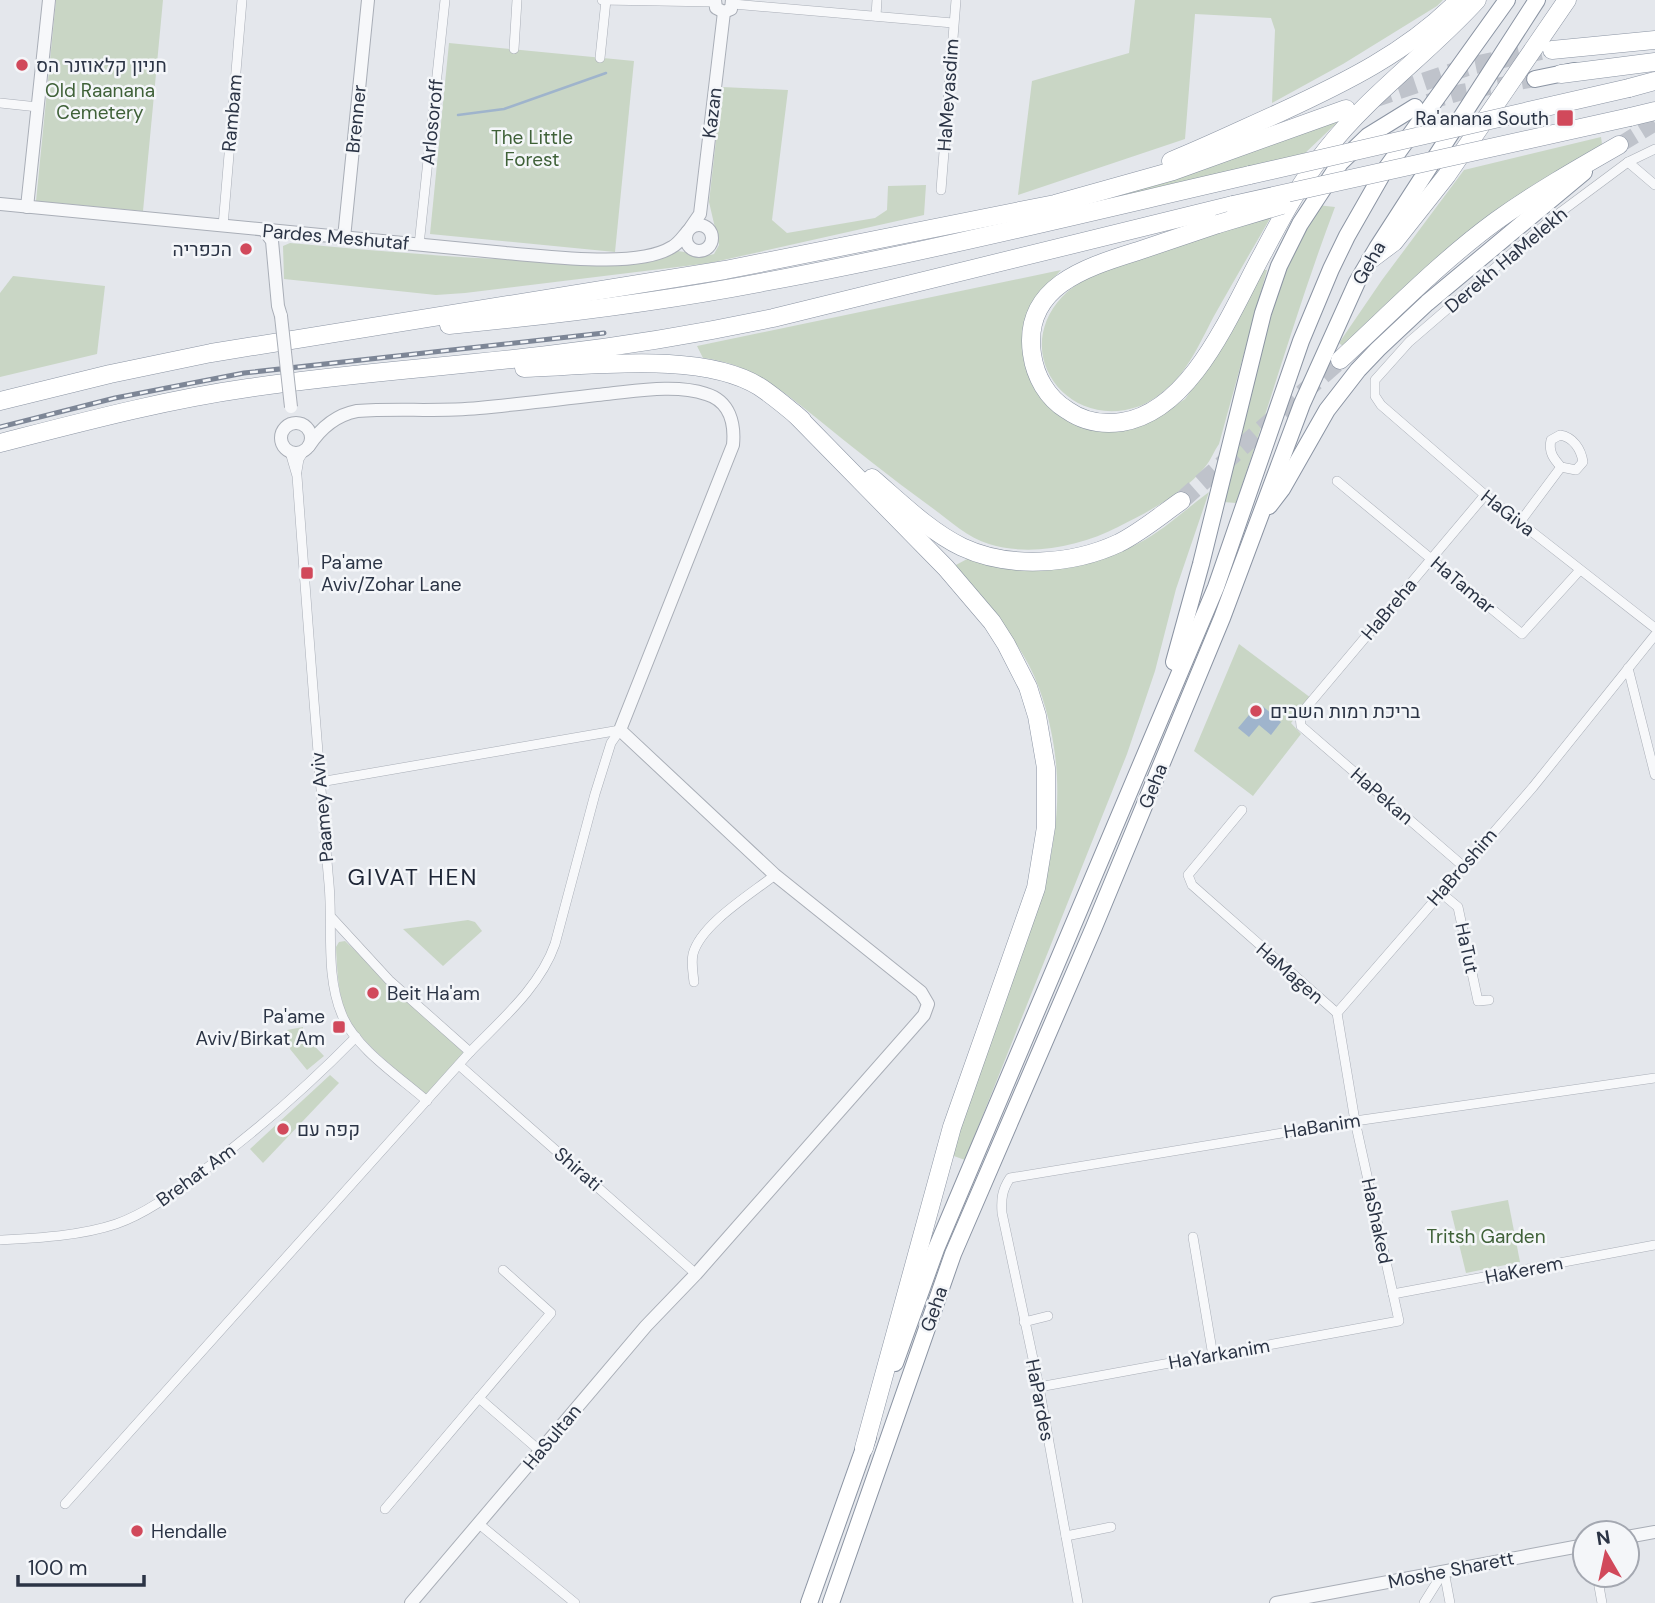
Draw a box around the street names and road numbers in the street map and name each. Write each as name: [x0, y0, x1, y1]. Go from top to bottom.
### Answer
street label: HaMeyasdim: [932, 38, 964, 152]
street label: Rambam: [216, 73, 248, 153]
street label: Arlosoroff: [415, 78, 449, 166]
street label: Brenner: [340, 84, 372, 154]
street label: Kazan: [696, 86, 728, 140]
street label: Derekh HaMelekh: [1440, 201, 1572, 319]
street label: Pardes Meshutaf: [262, 218, 410, 256]
street label: Geha: [1347, 237, 1391, 289]
street label: HaGiva: [1476, 484, 1540, 542]
street label: HaTamar: [1425, 551, 1501, 619]
street label: HaBreha: [1356, 573, 1422, 645]
street label: Paamey Aviv: [305, 751, 339, 863]
street label: Geha: [1133, 760, 1173, 812]
street label: HaPekan: [1345, 762, 1419, 830]
street label: HaBroshim: [1422, 823, 1502, 911]
street label: HaTut: [1449, 920, 1485, 976]
street label: HaMagen: [1251, 937, 1329, 1009]
street label: HaBanim: [1282, 1108, 1362, 1144]
street label: Brehat Am: [151, 1138, 241, 1212]
street label: Shirati: [549, 1141, 607, 1197]
street label: HaShaked: [1356, 1176, 1398, 1266]
street label: HaKerem: [1483, 1250, 1565, 1290]
street label: Geha: [915, 1283, 953, 1335]
street label: HaYarkanim: [1166, 1333, 1272, 1375]
street label: HaPardes: [1020, 1357, 1060, 1443]
street label: HaSultan: [517, 1399, 587, 1475]
street label: Moshe Sharett: [1386, 1546, 1516, 1594]

